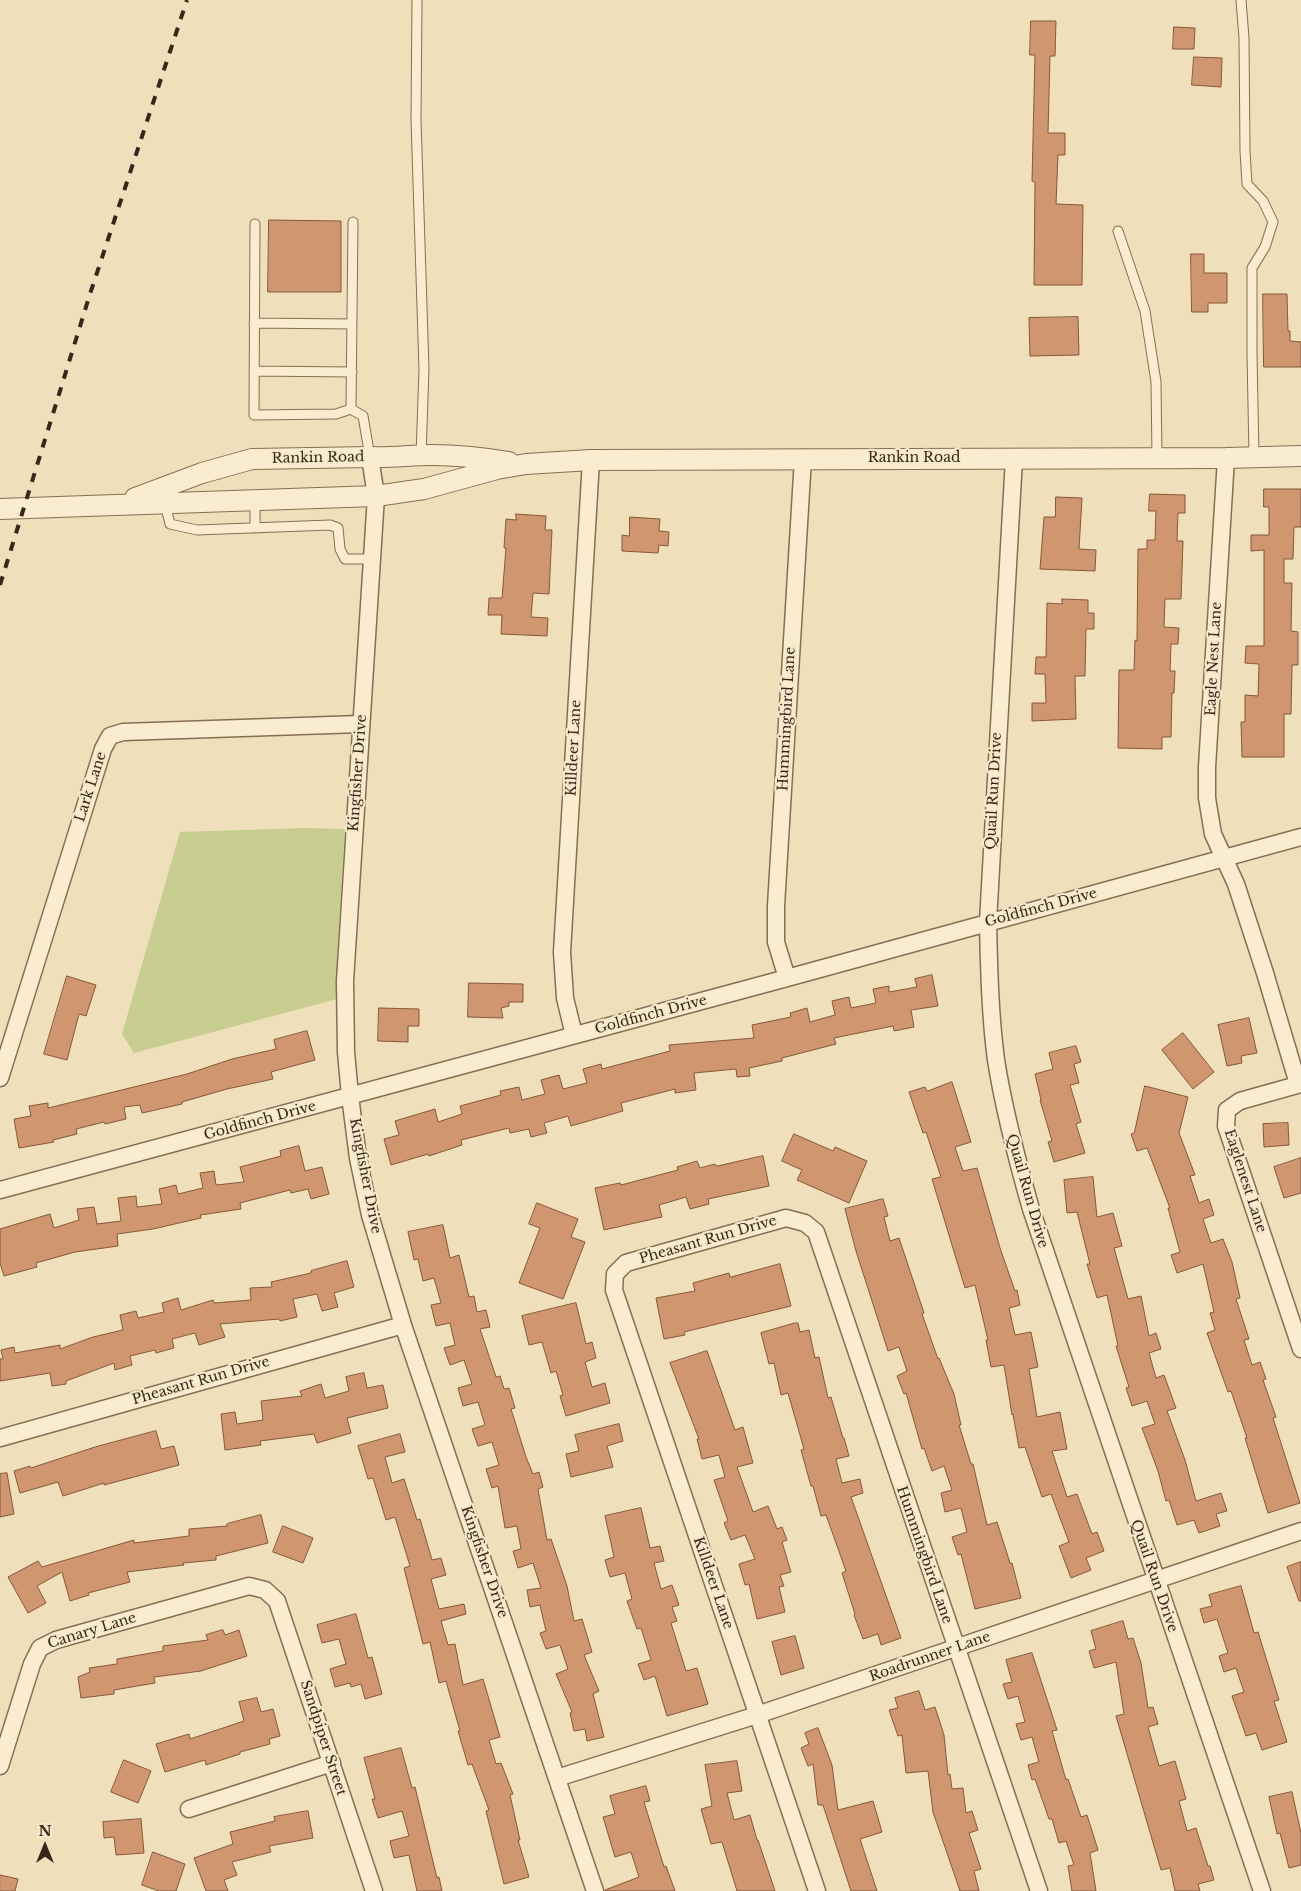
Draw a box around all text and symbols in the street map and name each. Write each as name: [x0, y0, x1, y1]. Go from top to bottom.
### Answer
street label: Rankin Road: [271, 449, 365, 467]
street label: Rankin Road: [868, 450, 960, 466]
street label: Eagle Nest Lane: [1203, 601, 1225, 717]
street label: Hummingbird Lane: [775, 646, 799, 792]
street label: Killdeer Lane: [563, 699, 585, 797]
street label: Kingfisher Drive: [346, 714, 370, 832]
street label: Quail Run Drive: [983, 732, 1005, 850]
street label: Lark Lane: [72, 750, 110, 824]
street label: Goldfinch Drive: [983, 885, 1099, 931]
street label: Goldfinch Drive: [593, 992, 709, 1038]
street label: Goldfinch Drive: [202, 1098, 318, 1144]
street label: Kingfisher Drive: [346, 1117, 384, 1235]
street label: Eaglenest Lane: [1220, 1127, 1270, 1235]
street label: Quail Run Drive: [1003, 1132, 1051, 1250]
street label: Pheasant Run Drive: [637, 1212, 779, 1268]
street label: Pheasant Run Drive: [130, 1353, 272, 1409]
street label: Hummingbird Lane: [893, 1484, 955, 1626]
street label: Kingfisher Drive: [457, 1504, 511, 1620]
street label: Quail Run Drive: [1127, 1518, 1181, 1634]
street label: Killdeer Lane: [689, 1535, 737, 1631]
street label: Canary Lane: [46, 1610, 138, 1652]
street label: Roadrunner Lane: [867, 1628, 993, 1686]
street label: Sandpiper Street: [296, 1678, 350, 1798]
north arrow: [20, 1821, 70, 1871]
text: N: [38, 1822, 52, 1840]

